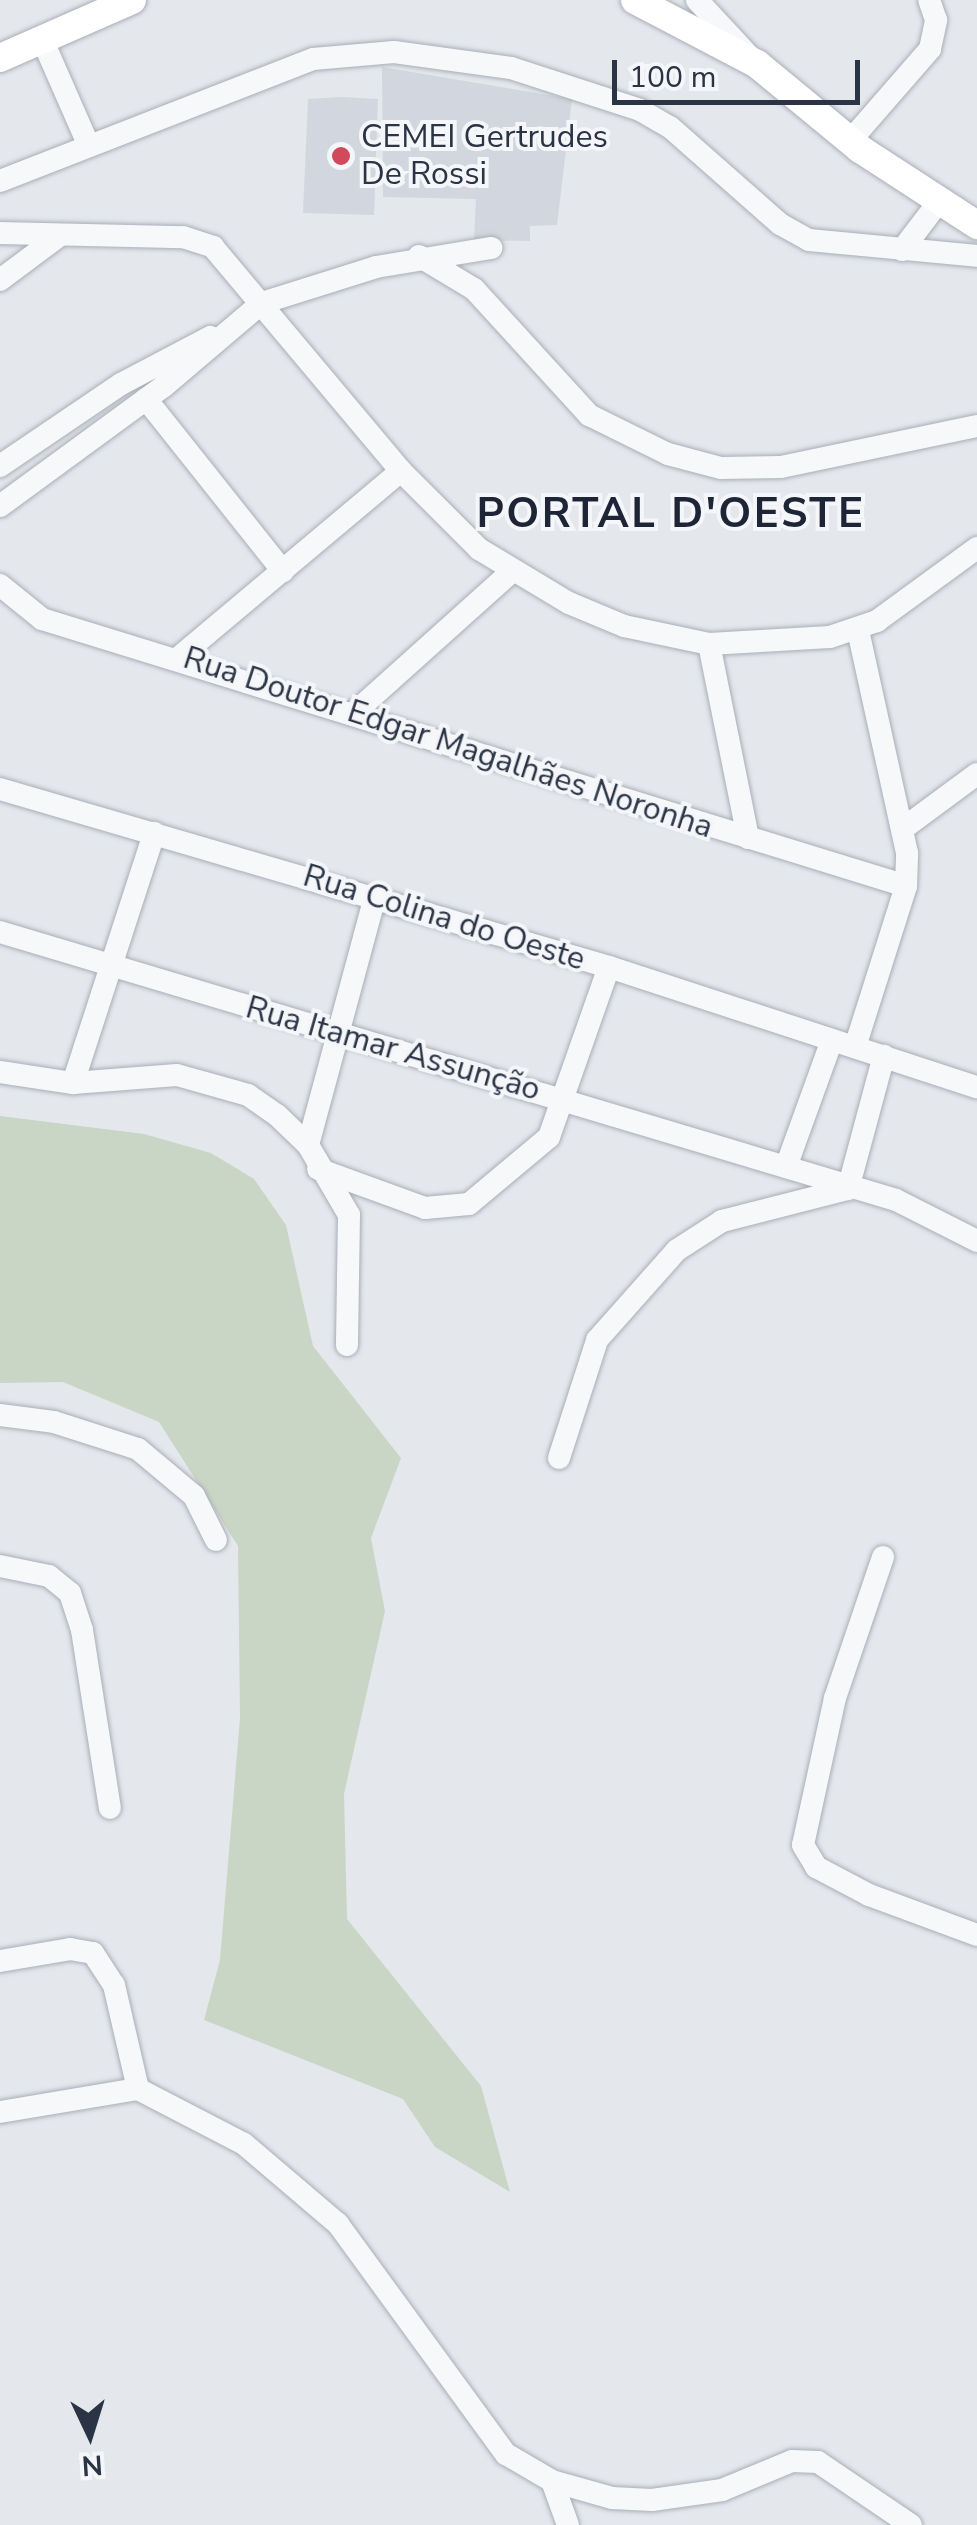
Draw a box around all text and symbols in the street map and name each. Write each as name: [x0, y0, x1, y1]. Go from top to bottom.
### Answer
scale bar: [617, 40, 864, 102]
text: 100 m: [629, 57, 716, 98]
place label: CEMEI Gertrudes De Rossi: [361, 119, 608, 194]
marker: CEMEI Gertrudes De Rossi: [330, 145, 352, 167]
district label: PORTAL D'OESTE: [477, 489, 865, 539]
street label: Rua Doutor Edgar Magalhães Noronha: [179, 639, 717, 847]
street label: Rua Colina do Oeste: [299, 857, 589, 979]
street label: Rua Itamar Assunção: [241, 989, 545, 1109]
north arrow: [40, 2385, 140, 2485]
text: N: [80, 2445, 104, 2485]

